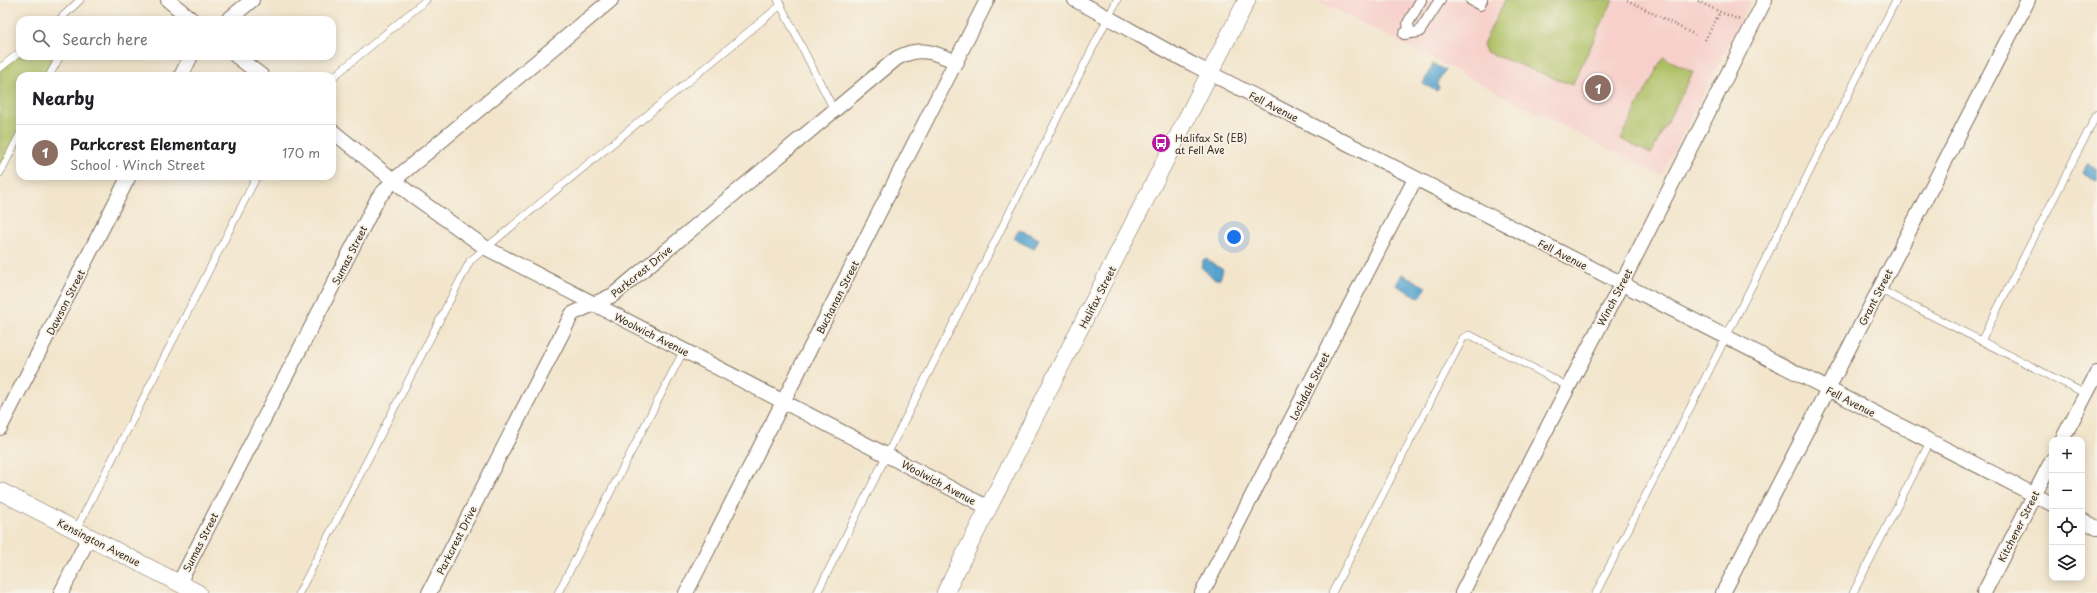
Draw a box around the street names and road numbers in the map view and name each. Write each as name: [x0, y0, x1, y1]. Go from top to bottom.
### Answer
street label: Fell Avenue: [1247, 87, 1302, 125]
street label: Sumas Street: [328, 223, 370, 287]
street label: Fell Avenue: [1536, 235, 1591, 273]
street label: Parkcrest Drive: [607, 242, 675, 300]
street label: Buchanan Street: [812, 258, 862, 336]
street label: Halifax Street: [1075, 263, 1119, 331]
street label: Winch Street: [1593, 266, 1635, 328]
street label: Grant Street: [1854, 266, 1896, 328]
street label: Dawson Street: [42, 267, 88, 337]
street label: Woolwich Avenue: [612, 309, 693, 360]
street label: Lochdale Street: [1285, 349, 1333, 423]
street label: Fell Avenue: [1824, 382, 1879, 420]
street label: Woolwich Avenue: [899, 456, 979, 508]
street label: Kitchener Street: [1994, 488, 2042, 564]
street label: Parkcrest Drive: [432, 503, 480, 577]
street label: Sumas Street: [179, 510, 221, 574]
street label: Kensington Avenue: [55, 515, 144, 570]

